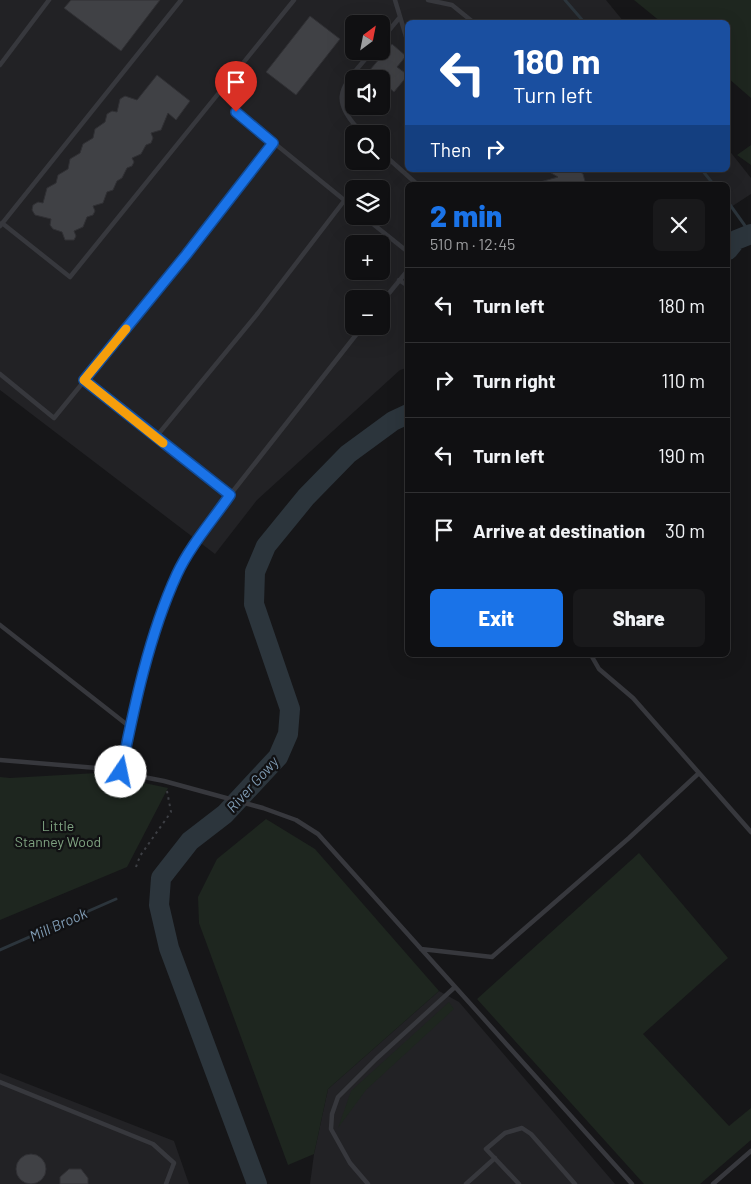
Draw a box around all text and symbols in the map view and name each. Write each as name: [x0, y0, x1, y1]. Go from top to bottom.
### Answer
north arrow: [345, 15, 390, 60]
map controls: [345, 15, 390, 335]
text: 180 m: [513, 39, 601, 81]
icon: left: [430, 40, 495, 105]
pin: [215, 61, 257, 112]
icon: arrive: [222, 68, 250, 96]
button: sound: [345, 70, 390, 115]
text: Turn left: [513, 81, 593, 107]
button: search: [345, 125, 390, 170]
icon: right: [481, 135, 509, 163]
text: Then: [430, 138, 471, 161]
button: layers: [345, 180, 390, 225]
text: 2 min: [430, 197, 502, 233]
button: close: [653, 199, 705, 251]
text: 510 m · 12:45: [430, 234, 515, 253]
button: +: [345, 235, 390, 280]
button: −: [345, 290, 390, 335]
icon: left: [430, 291, 458, 319]
text: Turn left: [473, 294, 544, 317]
text: 180 m: [658, 294, 705, 317]
icon: right: [430, 366, 458, 394]
text: Turn right: [473, 369, 555, 392]
text: 110 m: [661, 369, 705, 392]
icon: left: [430, 441, 458, 469]
text: Turn left: [473, 444, 544, 467]
text: 190 m: [658, 444, 705, 467]
icon: arrive: [430, 516, 458, 544]
text: Arrive at destination: [473, 519, 645, 542]
text: 30 m: [665, 519, 705, 542]
button: Exit: [430, 589, 563, 647]
button: Share: [573, 589, 705, 647]
position arrow: [94, 745, 146, 797]
water label: River Gowy: [222, 751, 283, 816]
park label: Little Stanney Wood: [15, 817, 101, 850]
water label: Mill Brook: [26, 903, 90, 945]

